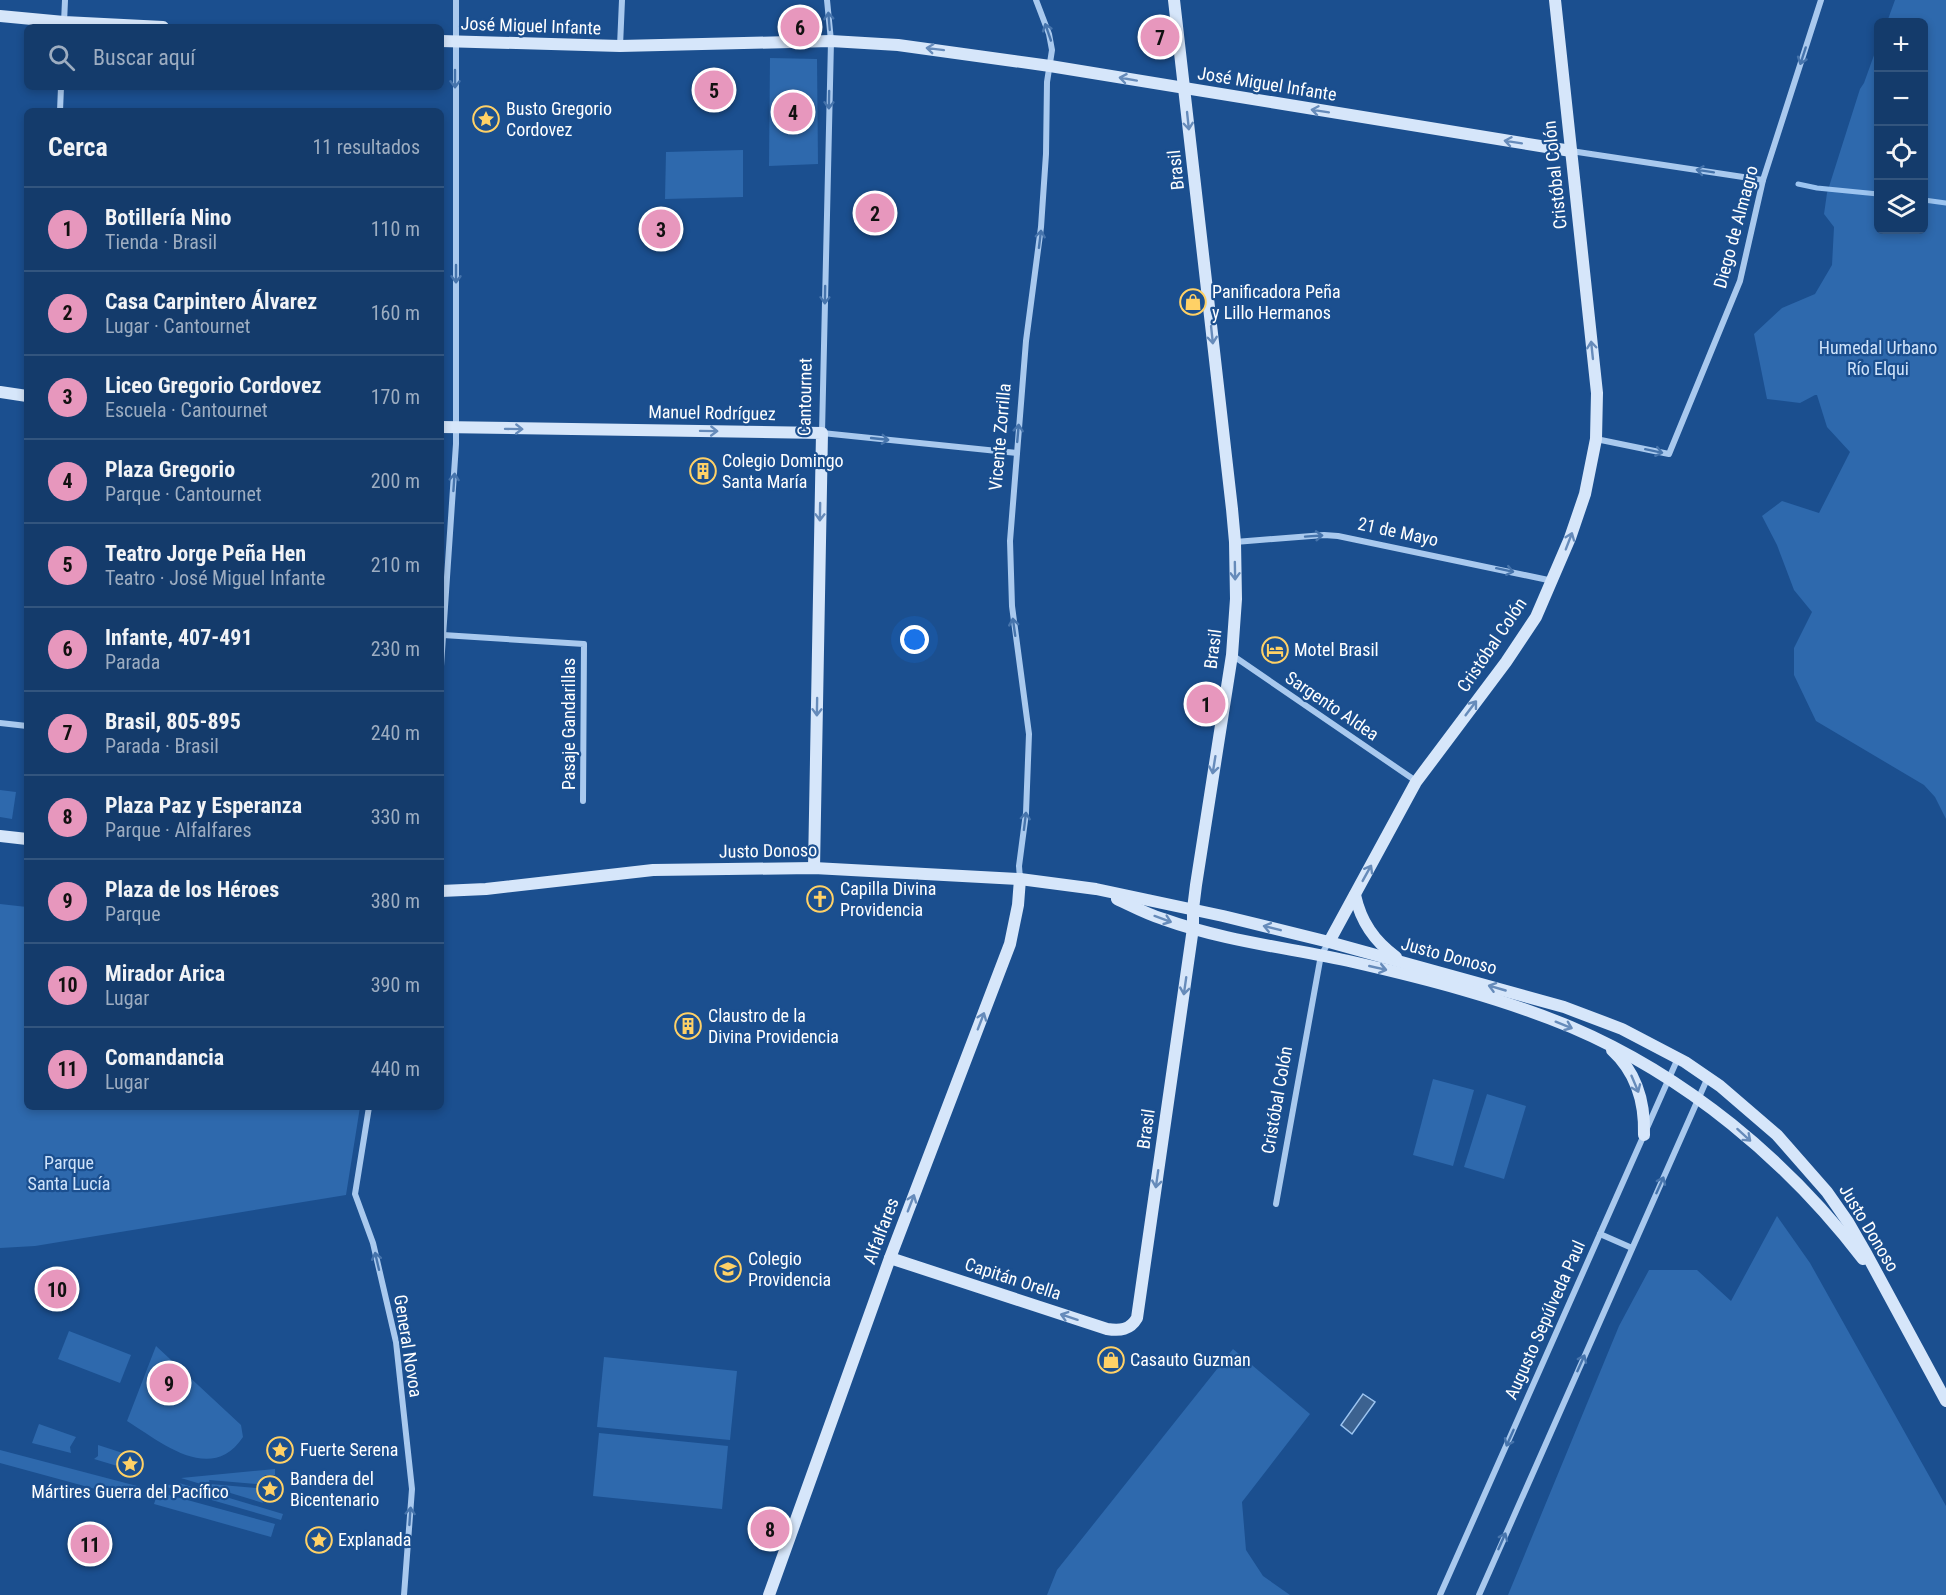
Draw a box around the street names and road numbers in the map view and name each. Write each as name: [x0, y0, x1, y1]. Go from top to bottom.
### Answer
street label: José Miguel Infante: [460, 13, 602, 38]
street label: José Miguel Infante: [1196, 62, 1338, 105]
street label: Cristóbal Colón: [1538, 120, 1571, 230]
street label: Brasil: [1163, 149, 1188, 191]
street label: Diego de Almagro: [1709, 163, 1762, 291]
street label: Cantournet: [793, 358, 816, 436]
street label: Vicente Zorrilla: [984, 382, 1015, 492]
street label: Manuel Rodríguez: [648, 401, 776, 424]
street label: 21 de Mayo: [1356, 513, 1440, 550]
street label: Cristóbal Colón: [1452, 594, 1531, 696]
street label: Brasil: [1200, 628, 1225, 670]
street label: Pasaje Gandarillas: [558, 658, 579, 790]
street label: Sargento Aldea: [1282, 667, 1383, 745]
street label: Justo Donoso: [719, 839, 817, 862]
street label: Justo Donoso: [1399, 933, 1499, 978]
street label: Cristóbal Colón: [1257, 1044, 1296, 1155]
street label: Brasil: [1132, 1108, 1159, 1150]
street label: Justo Donoso: [1835, 1180, 1904, 1275]
street label: Alfalfares: [858, 1195, 903, 1267]
street label: Augusto Sepúlveda Paul: [1500, 1237, 1589, 1402]
street label: Capitán Orella: [962, 1253, 1064, 1304]
street label: General Novoa: [390, 1293, 427, 1399]

